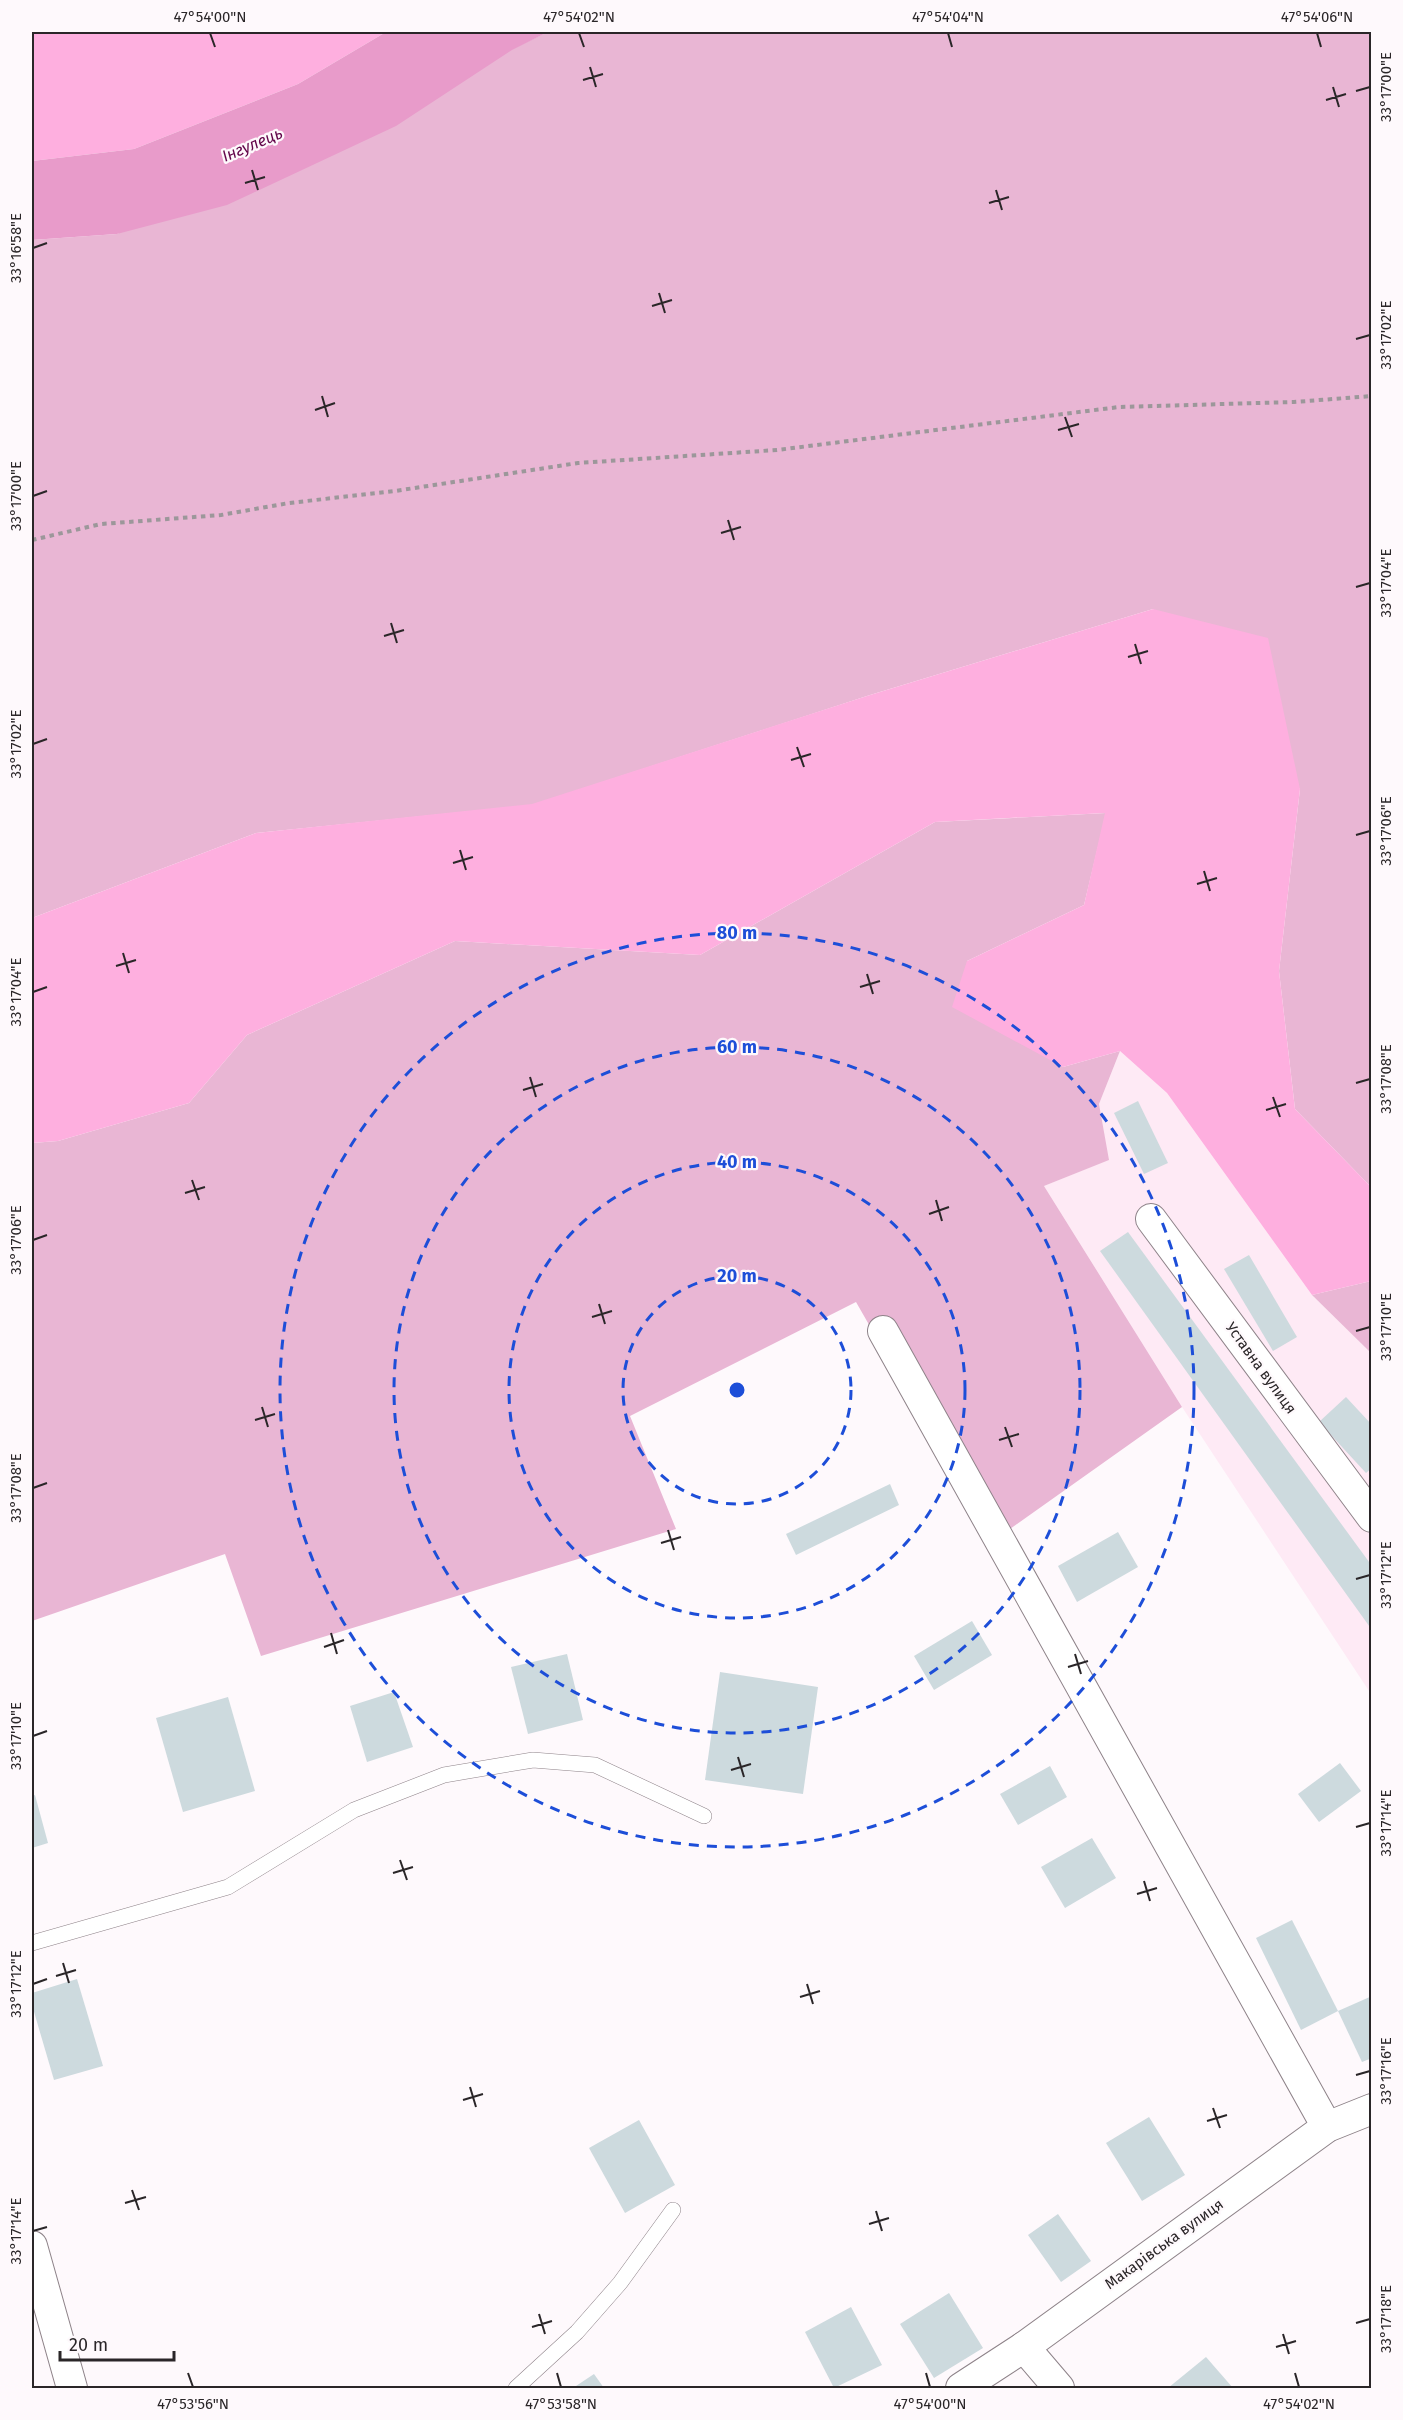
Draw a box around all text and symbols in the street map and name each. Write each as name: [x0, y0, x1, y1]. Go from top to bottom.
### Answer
text: 47°54'00"N: [174, 8, 246, 26]
text: 47°54'02"N: [543, 8, 615, 26]
text: 47°54'04"N: [912, 8, 984, 26]
text: 47°54'06"N: [1281, 8, 1353, 26]
text: 33°17'00"E: [1377, 52, 1395, 122]
water label: Інгулець: [219, 123, 285, 166]
text: 33°16'58"E: [7, 213, 25, 283]
text: 33°17'02"E: [1377, 301, 1395, 369]
text: 33°17'00"E: [7, 461, 25, 531]
text: 33°17'04"E: [1377, 549, 1395, 617]
text: 33°17'02"E: [7, 710, 25, 778]
text: 33°17'06"E: [1377, 796, 1395, 866]
text: 80 m: [717, 922, 757, 944]
text: 33°17'04"E: [7, 958, 25, 1026]
text: 60 m: [717, 1036, 757, 1058]
text: 33°17'08"E: [1377, 1044, 1395, 1114]
text: 40 m: [717, 1151, 757, 1173]
text: 33°17'06"E: [7, 1205, 25, 1275]
text: 20 m: [717, 1265, 757, 1287]
text: 33°17'10"E: [1377, 1293, 1395, 1361]
street label: Уставна вулиця: [1222, 1319, 1300, 1417]
centre of rings: [727, 1380, 747, 1400]
text: 33°17'08"E: [7, 1453, 25, 1523]
text: 33°17'12"E: [1377, 1541, 1395, 1609]
text: 33°17'10"E: [7, 1702, 25, 1770]
text: 33°17'14"E: [1377, 1789, 1395, 1857]
text: 33°17'12"E: [7, 1950, 25, 2018]
text: 33°17'16"E: [1377, 2037, 1395, 2105]
street label: Макарівська вулиця: [1101, 2195, 1227, 2293]
text: 33°17'14"E: [7, 2197, 25, 2265]
text: 33°17'18"E: [1377, 2285, 1395, 2353]
scale bar: [60, 2324, 174, 2362]
text: 20 m: [69, 2334, 108, 2356]
text: 47°53'56"N: [157, 2395, 229, 2413]
text: 47°53'58"N: [525, 2395, 597, 2413]
text: 47°54'00"N: [894, 2395, 966, 2413]
text: 47°54'02"N: [1263, 2395, 1335, 2413]

